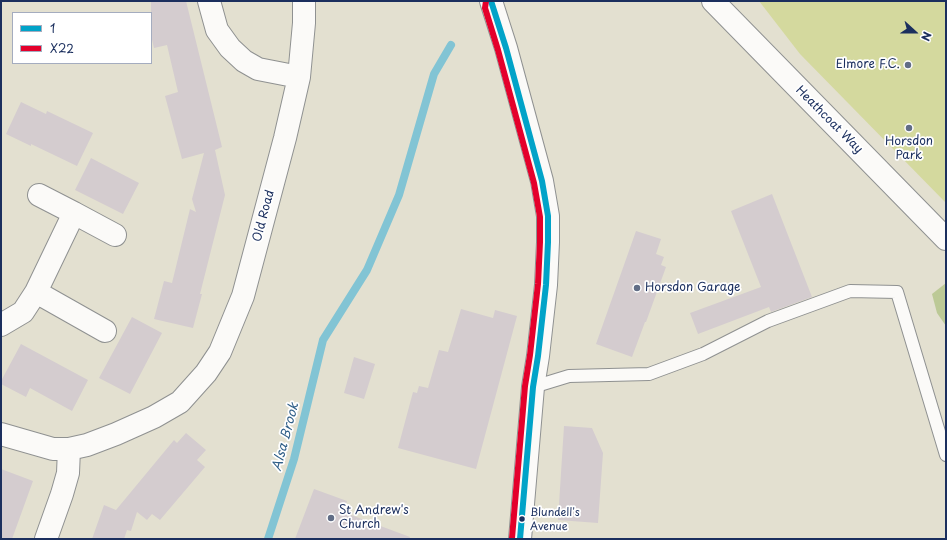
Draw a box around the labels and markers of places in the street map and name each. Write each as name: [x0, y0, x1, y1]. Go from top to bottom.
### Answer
place label: Elmore F.C.: [836, 58, 900, 72]
marker: Elmore F.C.: [903, 60, 913, 70]
marker: Horsdon Park: [904, 123, 914, 133]
place label: Horsdon Park: [885, 135, 933, 163]
place label: Horsdon Garage: [645, 281, 740, 295]
marker: Horsdon Garage: [632, 283, 642, 293]
place label: St Andrew's Church: [339, 504, 409, 532]
place label: Blundell's Avenue: [530, 506, 580, 532]
marker: St Andrew's Church: [326, 513, 336, 523]
marker: Blundell's Avenue: [517, 514, 527, 524]

